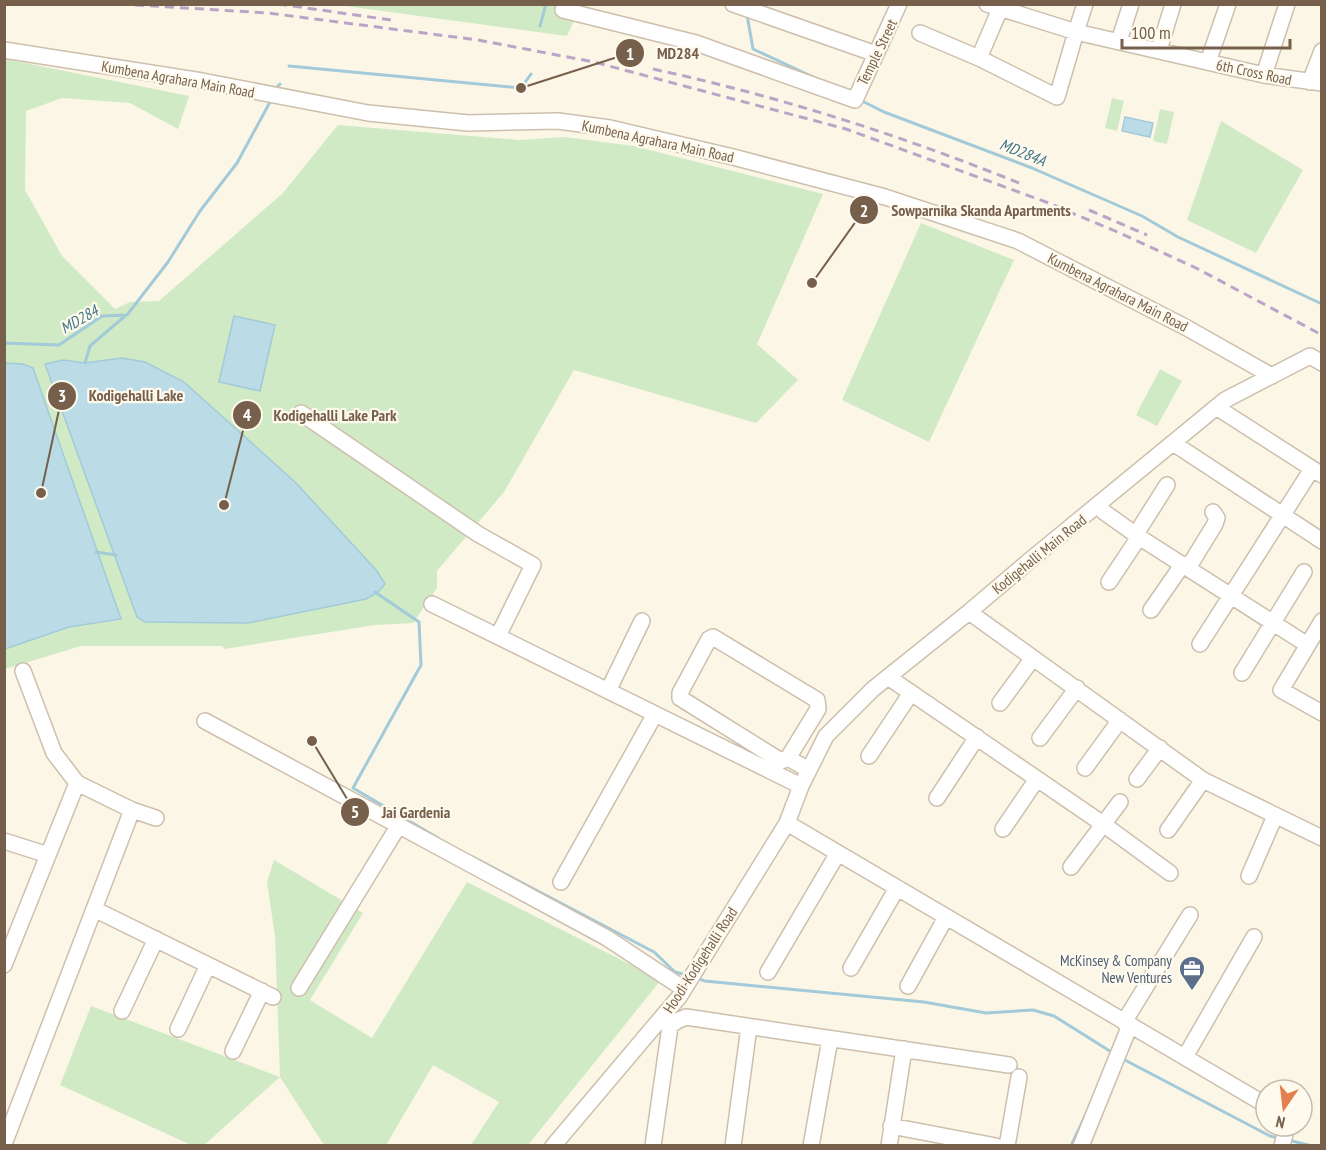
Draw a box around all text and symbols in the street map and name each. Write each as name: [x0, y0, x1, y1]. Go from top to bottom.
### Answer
scale bar: [1122, 12, 1290, 50]
street label: Temple Street: [853, 16, 901, 88]
text: 100 m: [1131, 21, 1171, 44]
callout: MD284: [615, 36, 711, 70]
text: 1: [626, 42, 634, 65]
text: MD284: [657, 43, 699, 63]
street label: 6th Cross Road: [1214, 55, 1294, 89]
street label: Kumbena Agrahara Main Road: [100, 56, 256, 102]
street label: Kumbena Agrahara Main Road: [580, 116, 736, 166]
water label: MD284A: [997, 134, 1049, 170]
callout: Sowparnika Skanda Apartments: [849, 193, 1083, 227]
text: 2: [860, 199, 868, 222]
text: Sowparnika Skanda Apartments: [891, 200, 1071, 220]
street label: Kumbena Agrahara Main Road: [1045, 248, 1191, 336]
water label: MD284: [57, 299, 103, 338]
callout: Kodigehalli Lake: [47, 379, 195, 413]
text: 3: [58, 384, 66, 407]
text: Kodigehalli Lake: [89, 385, 183, 405]
callout: Kodigehalli Lake Park: [232, 398, 409, 432]
text: 4: [243, 403, 252, 426]
text: Kodigehalli Lake Park: [274, 405, 397, 425]
street label: Kodigehalli Main Road: [988, 510, 1090, 598]
callout: Jai Gardenia: [340, 795, 463, 829]
text: 5: [351, 800, 359, 823]
text: Jai Gardenia: [381, 802, 451, 822]
street label: Hoodi-Kodigehalli Road: [659, 903, 741, 1017]
place label: McKinsey & Company New Ventures: [1060, 951, 1172, 987]
office icon: McKinsey & Company New Ventures: [1177, 954, 1207, 992]
north arrow: [1254, 1078, 1314, 1138]
text: N: [1274, 1112, 1287, 1133]

